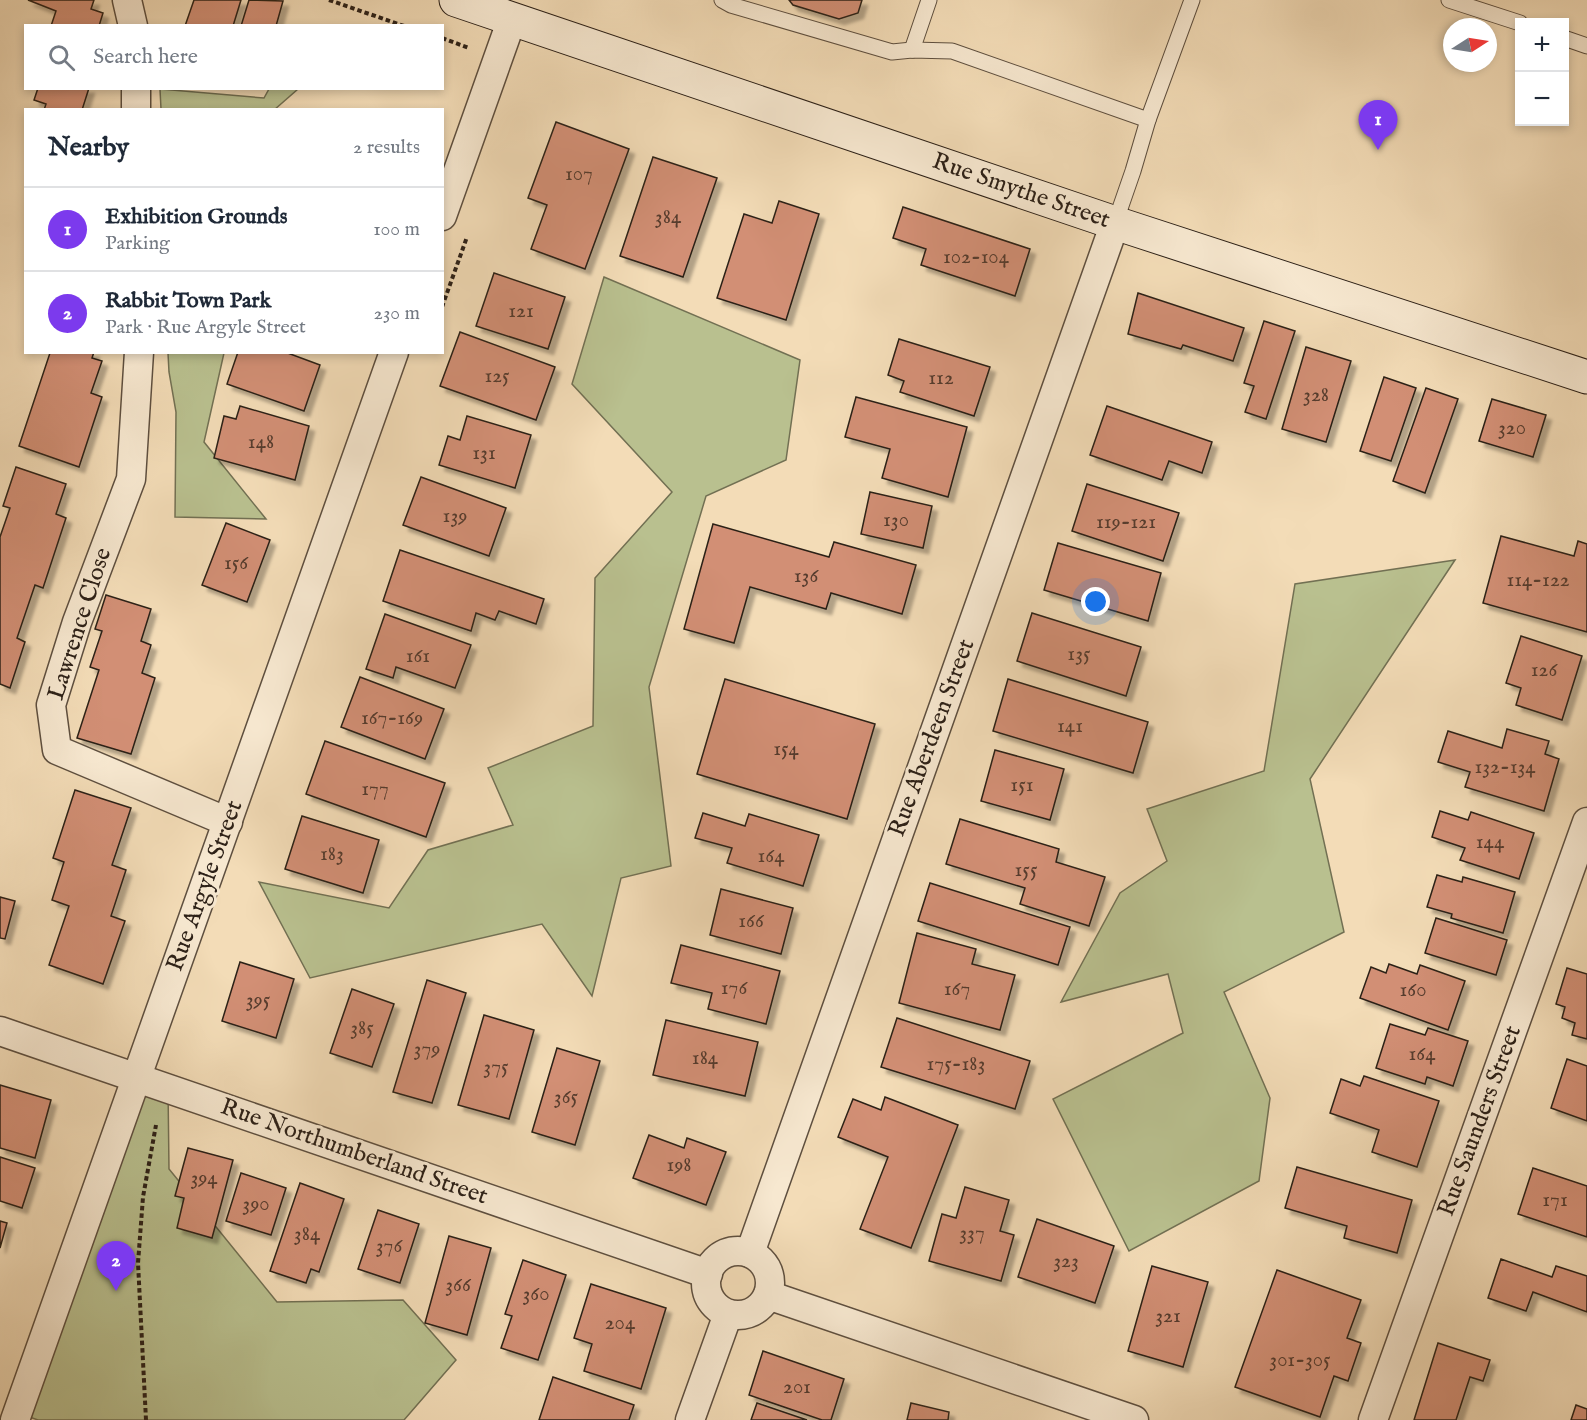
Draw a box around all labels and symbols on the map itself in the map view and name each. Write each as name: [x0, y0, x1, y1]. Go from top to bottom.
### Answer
north arrow: [1443, 18, 1497, 72]
pin: 1: [1358, 100, 1398, 150]
street label: Rue Smythe Street: [928, 146, 1114, 236]
house number: 107: [565, 161, 593, 188]
house number: 384: [655, 204, 682, 231]
house number: 102-104: [943, 244, 1010, 271]
house number: 121: [508, 298, 534, 325]
house number: 125: [484, 363, 510, 390]
house number: 112: [928, 365, 954, 392]
house number: 328: [1303, 382, 1329, 409]
house number: 320: [1498, 415, 1526, 442]
house number: 148: [248, 429, 274, 456]
house number: 131: [472, 440, 496, 467]
house number: 139: [443, 503, 467, 530]
house number: 130: [883, 507, 909, 534]
house number: 119-121: [1096, 509, 1156, 536]
street label: Lawrence Close: [41, 544, 119, 704]
house number: 156: [224, 550, 249, 577]
house number: 136: [794, 563, 819, 590]
house number: 114-122: [1506, 567, 1570, 594]
your location: [1081, 587, 1110, 616]
street label: Rue Aberdeen Street: [882, 635, 982, 841]
house number: 135: [1067, 641, 1091, 668]
house number: 161: [406, 643, 430, 670]
house number: 126: [1531, 657, 1558, 684]
house number: 167-169: [361, 705, 423, 732]
house number: 141: [1057, 713, 1083, 740]
house number: 154: [773, 736, 800, 763]
house number: 132-134: [1474, 754, 1536, 781]
house number: 151: [1010, 772, 1034, 799]
house number: 177: [361, 776, 389, 803]
street label: Rue Argyle Street: [160, 796, 250, 976]
house number: 144: [1476, 829, 1505, 856]
house number: 183: [320, 841, 344, 868]
house number: 164: [758, 843, 785, 870]
house number: 155: [1014, 857, 1038, 884]
house number: 166: [738, 908, 765, 935]
house number: 176: [721, 975, 748, 1002]
house number: 167: [944, 976, 970, 1003]
house number: 160: [1400, 977, 1427, 1004]
house number: 395: [246, 987, 271, 1014]
house number: 385: [350, 1015, 374, 1042]
street label: Rue Saunders Street: [1431, 1021, 1529, 1221]
house number: 379: [414, 1036, 440, 1063]
house number: 164: [1409, 1041, 1436, 1068]
house number: 184: [692, 1045, 719, 1072]
house number: 175-183: [927, 1051, 985, 1078]
house number: 375: [483, 1054, 509, 1081]
house number: 365: [554, 1084, 579, 1111]
street label: Rue Northumberland Street: [216, 1092, 492, 1212]
house number: 198: [666, 1152, 692, 1179]
house number: 394: [190, 1165, 218, 1192]
house number: 171: [1542, 1187, 1568, 1214]
house number: 390: [242, 1191, 270, 1218]
house number: 337: [959, 1220, 985, 1247]
house number: 384: [294, 1221, 321, 1248]
house number: 376: [376, 1233, 403, 1260]
pin: 2: [96, 1242, 136, 1291]
house number: 323: [1053, 1248, 1079, 1275]
house number: 366: [445, 1272, 472, 1299]
house number: 360: [522, 1281, 550, 1308]
house number: 321: [1155, 1303, 1181, 1330]
house number: 204: [605, 1310, 636, 1337]
house number: 301-305: [1269, 1347, 1331, 1374]
house number: 201: [783, 1374, 811, 1401]

